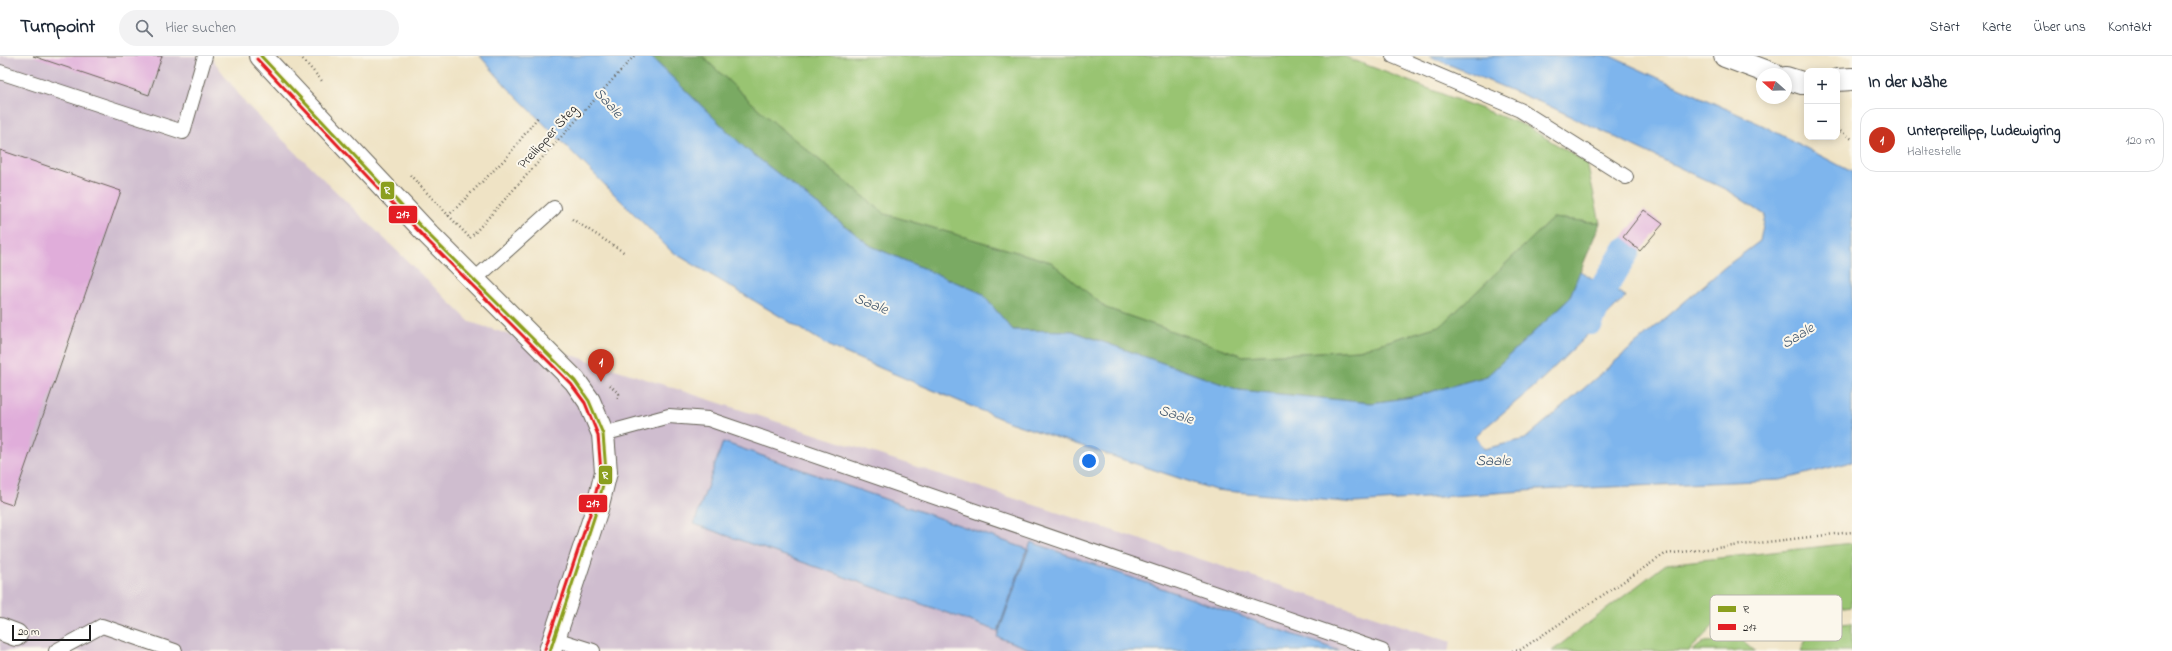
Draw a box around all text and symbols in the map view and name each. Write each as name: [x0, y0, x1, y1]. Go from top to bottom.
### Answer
search box: [119, 10, 399, 46]
text: Turnpoint: [20, 14, 95, 41]
icon: search: [133, 17, 155, 39]
text: Hier suchen: [165, 17, 236, 39]
text: Start: [1930, 17, 1960, 38]
text: Karte: [1982, 17, 2012, 38]
text: Über uns: [2034, 17, 2086, 38]
text: Kontakt: [2108, 17, 2152, 38]
north arrow: [1756, 68, 1792, 104]
map controls: [1804, 68, 1840, 140]
button: +: [1804, 68, 1840, 104]
text: In der Nähe: [1868, 70, 1947, 95]
water label: Saale: [588, 83, 629, 124]
street label: Preilipper Steg: [513, 100, 584, 175]
button: −: [1804, 104, 1840, 140]
text: Unterpreilipp, Ludewigring: [1907, 120, 2060, 142]
text: 1: [1880, 131, 1884, 150]
text: 120 m: [2125, 131, 2155, 150]
text: Haltestelle: [1907, 142, 1961, 161]
line badge: R: [380, 181, 395, 200]
text: R: [383, 183, 391, 199]
line badge: 217: [388, 205, 418, 224]
text: 217: [395, 207, 410, 223]
water label: Saale: [851, 287, 893, 321]
water label: Saale: [1777, 317, 1820, 354]
pin: 1: [588, 349, 614, 382]
water label: Saale: [1156, 399, 1197, 431]
water label: Saale: [1475, 450, 1512, 472]
your location: [1079, 451, 1099, 471]
line badge: R: [598, 465, 613, 485]
text: R: [601, 468, 609, 484]
line badge: 217: [578, 494, 608, 513]
text: 217: [585, 496, 600, 512]
legend: [1710, 595, 1842, 641]
text: R: [1743, 602, 1750, 618]
text: 217: [1743, 620, 1757, 636]
scale bar: [12, 623, 91, 642]
text: 20 m: [18, 624, 40, 640]

